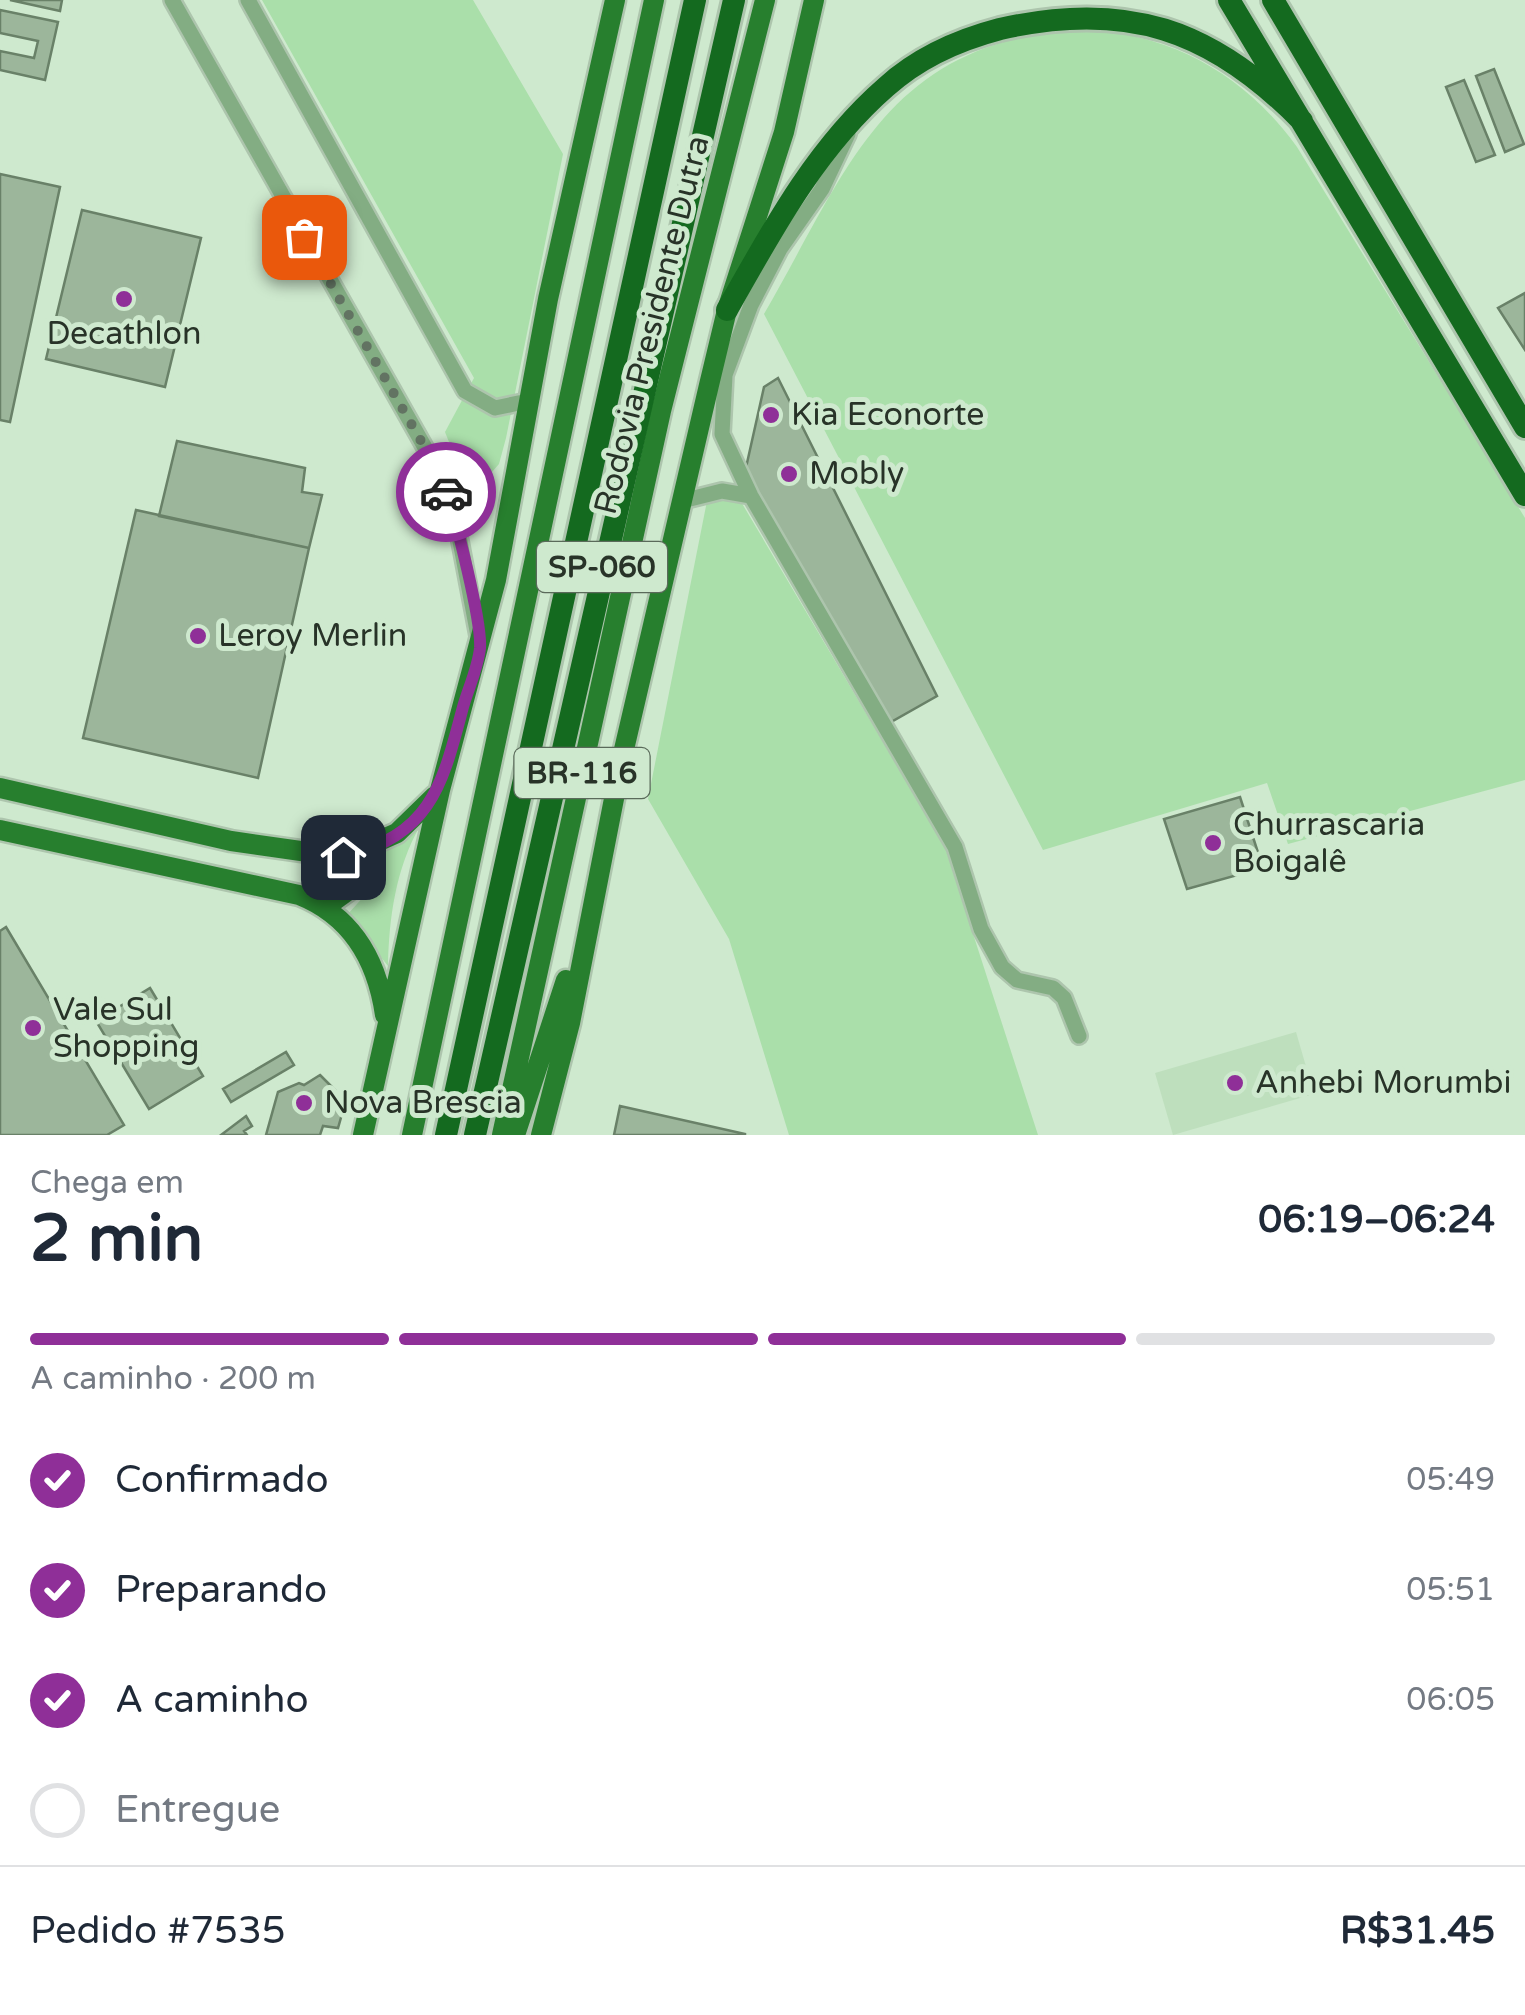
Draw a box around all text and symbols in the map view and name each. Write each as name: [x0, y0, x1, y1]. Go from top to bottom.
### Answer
street label: Rodovia Presidente Dutra: [587, 132, 717, 518]
pin: [262, 195, 347, 280]
icon: bag: [277, 210, 332, 265]
marker: Decathlon: [113, 288, 135, 310]
place label: Decathlon: [47, 315, 201, 353]
place label: Kia Econorte: [791, 396, 984, 434]
marker: Kia Econorte: [760, 404, 782, 426]
courier: [396, 442, 496, 542]
place label: Mobly: [809, 455, 904, 493]
marker: Mobly: [778, 463, 800, 485]
icon: car: [419, 465, 474, 520]
road number: SP-060: [537, 542, 667, 592]
place label: Leroy Merlin: [218, 617, 407, 655]
marker: Leroy Merlin: [187, 625, 209, 647]
road number: BR-116: [514, 748, 650, 798]
place label: Churrascaria Boigalê: [1233, 806, 1425, 881]
pin: [301, 815, 386, 900]
icon: home: [316, 830, 371, 885]
marker: Churrascaria Boigalê: [1202, 832, 1224, 854]
place label: Vale Sul Shopping: [53, 991, 199, 1066]
marker: Vale Sul Shopping: [22, 1017, 44, 1039]
place label: Anhebi Morumbi: [1255, 1064, 1511, 1102]
marker: Anhebi Morumbi: [1224, 1072, 1246, 1094]
place label: Nova Brescia: [324, 1084, 522, 1122]
marker: Nova Brescia: [293, 1092, 315, 1114]
text: Chega em: [30, 1164, 184, 1202]
text: 06:19–06:24: [1258, 1197, 1495, 1243]
text: 2 min: [30, 1200, 203, 1279]
text: A caminho · 200 m: [30, 1360, 316, 1398]
icon: check: [30, 1453, 85, 1508]
text: Confirmado: [115, 1457, 329, 1503]
text: 05:49: [1406, 1461, 1495, 1499]
icon: check: [30, 1563, 85, 1618]
text: Preparando: [115, 1567, 327, 1613]
text: 05:51: [1406, 1571, 1495, 1609]
icon: check: [30, 1673, 85, 1728]
text: A caminho: [115, 1677, 309, 1723]
text: 06:05: [1406, 1681, 1495, 1719]
text: Entregue: [115, 1787, 280, 1833]
text: Pedido #7535: [30, 1908, 286, 1954]
text: R$31.45: [1340, 1908, 1495, 1954]

